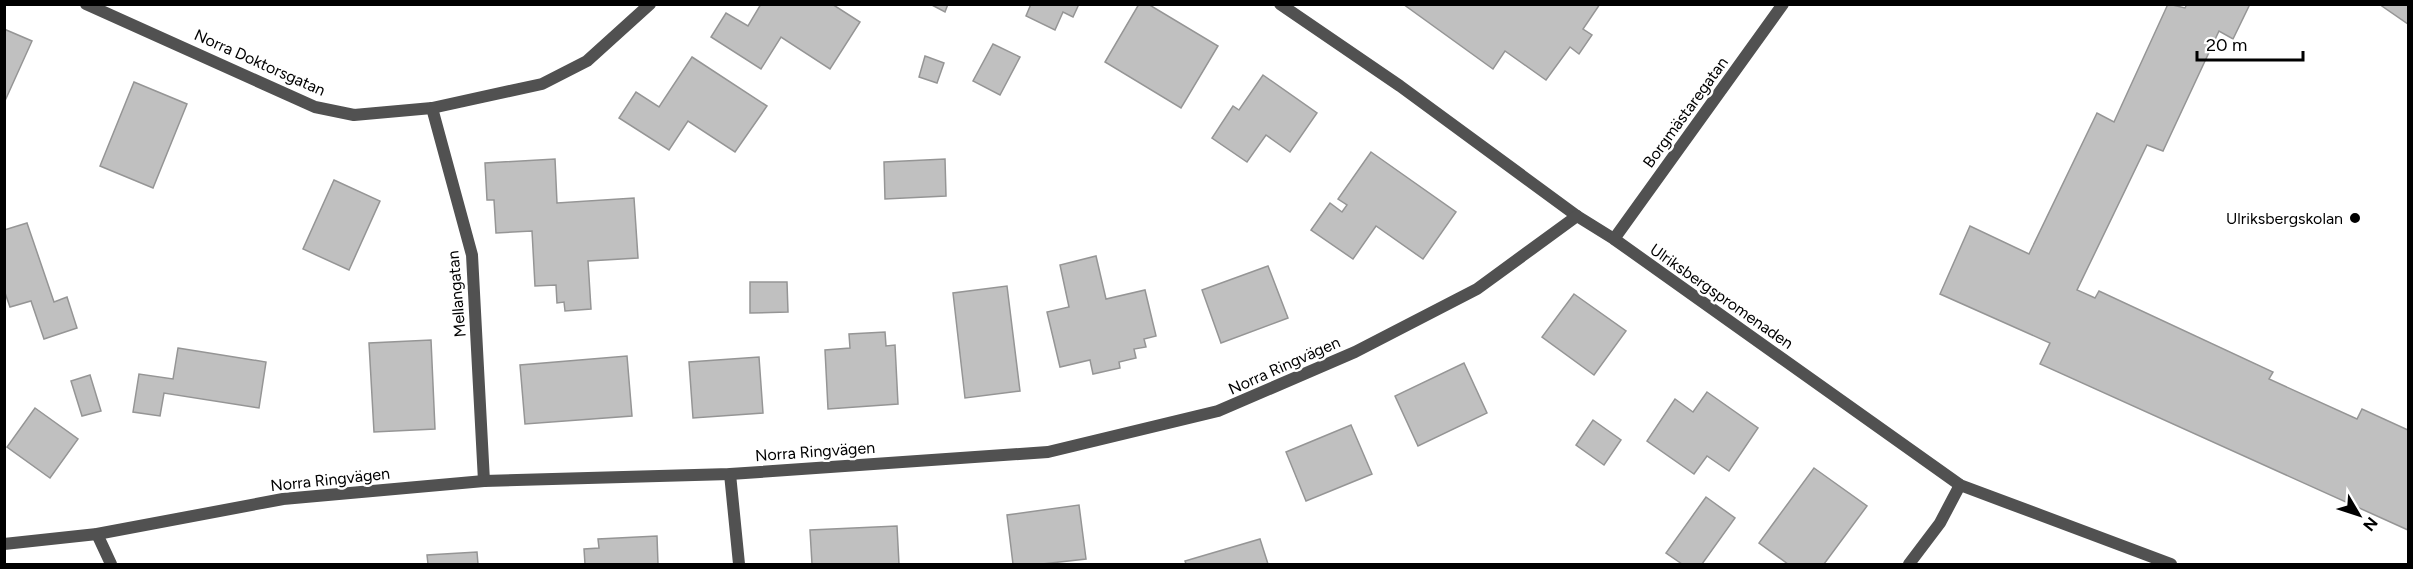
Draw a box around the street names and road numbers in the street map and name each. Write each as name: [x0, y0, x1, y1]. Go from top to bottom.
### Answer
street label: Norra Doktorsgatan: [191, 25, 328, 100]
street label: Borgmästaregatan: [1639, 53, 1732, 171]
street label: Ulriksbergspromenaden: [1647, 240, 1797, 353]
street label: Mellangatan: [443, 250, 470, 338]
street label: Norra Ringvägen: [1225, 332, 1343, 399]
street label: Norra Ringvägen: [754, 438, 876, 465]
street label: Norra Ringvägen: [269, 464, 391, 495]

